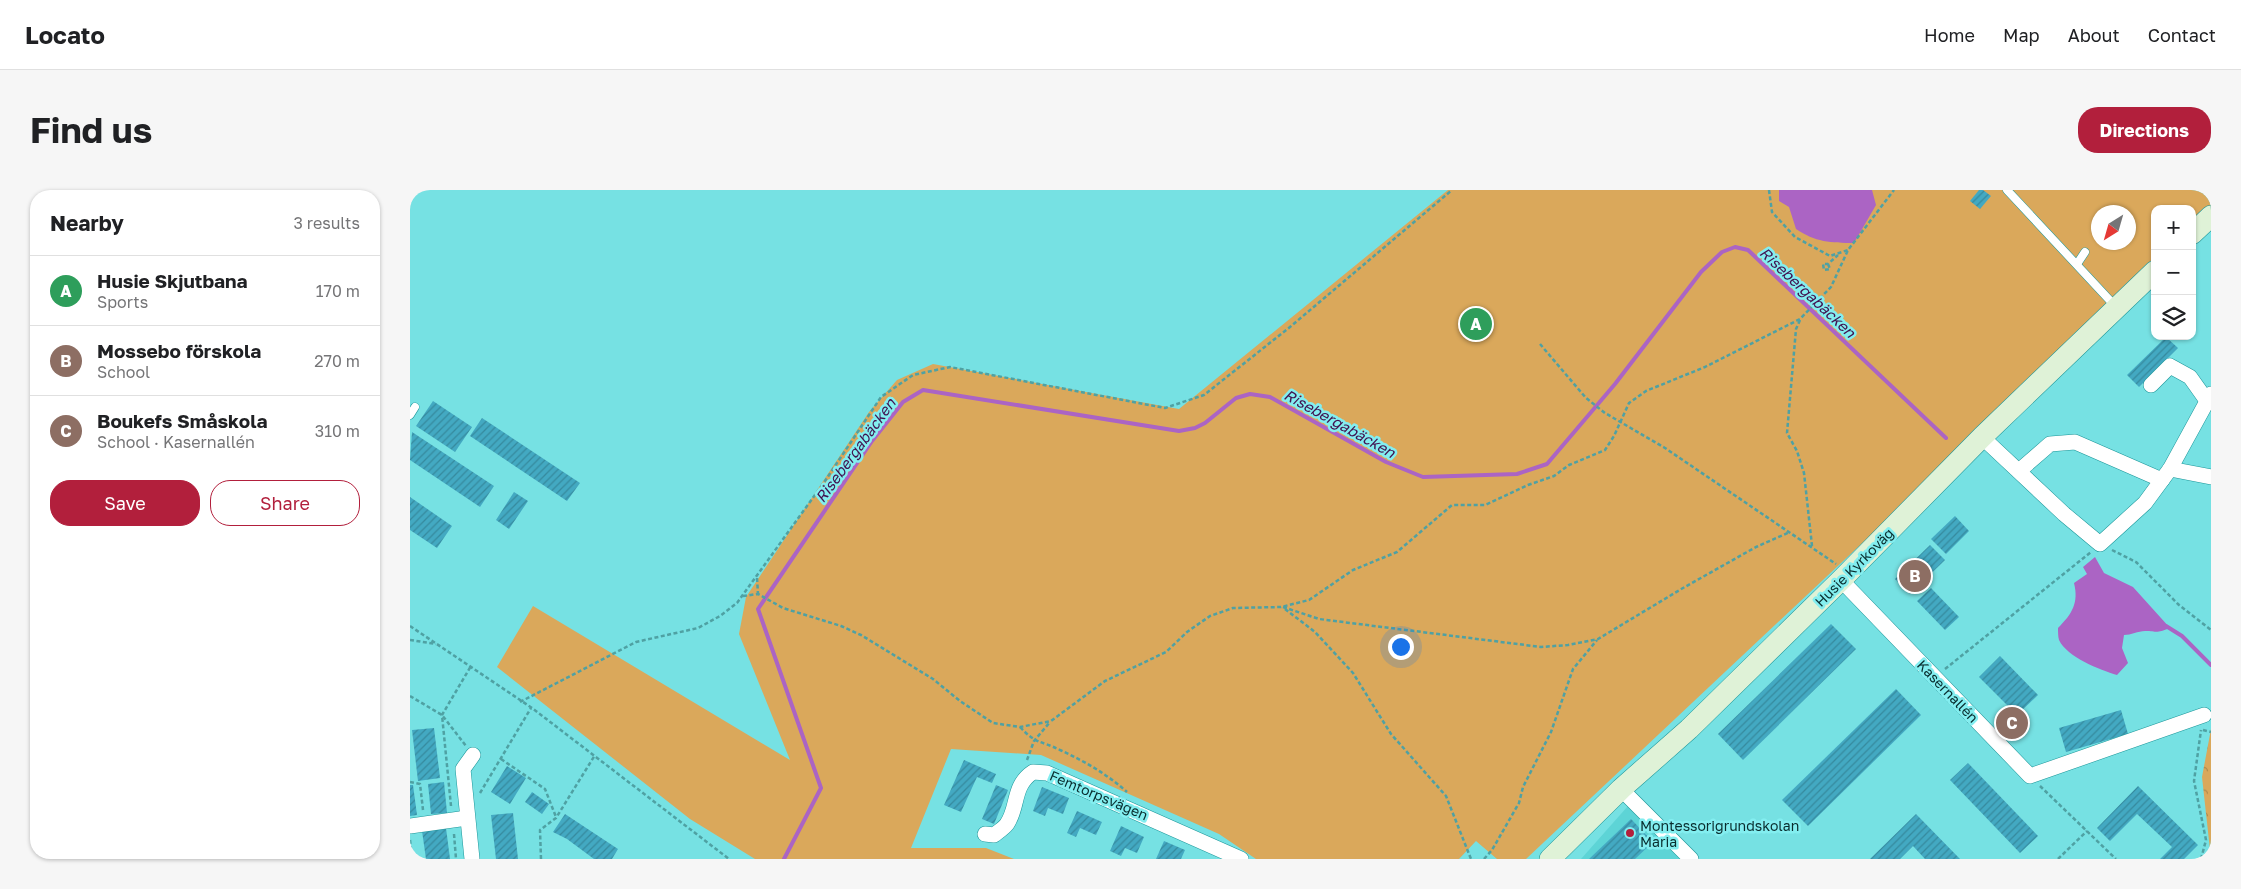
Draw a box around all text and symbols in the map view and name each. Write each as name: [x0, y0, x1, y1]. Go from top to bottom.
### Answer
text: Locato: [25, 20, 105, 49]
text: Home: [1924, 24, 1975, 46]
text: Map: [2003, 24, 2040, 46]
text: About: [2068, 24, 2120, 46]
text: Contact: [2148, 24, 2216, 46]
button: Directions: [2078, 107, 2211, 153]
text: Find us: [30, 109, 152, 151]
north arrow: [2091, 205, 2136, 250]
map controls: [2151, 205, 2196, 340]
button: +: [2151, 205, 2196, 250]
text: Nearby: [50, 210, 124, 236]
text: 3 results: [293, 213, 360, 233]
water label: Risebergabäcken: [1756, 243, 1860, 342]
button: −: [2151, 250, 2196, 295]
text: Husie Skjutbana: [97, 269, 248, 292]
text: A: [60, 281, 72, 301]
text: 170 m: [316, 281, 360, 301]
text: Sports: [97, 292, 148, 312]
button: layers: [2151, 295, 2196, 340]
pin: A: [1460, 305, 1492, 343]
text: Mossebo förskola: [97, 339, 261, 362]
text: B: [60, 351, 72, 371]
text: 270 m: [314, 351, 360, 371]
text: School: [97, 362, 150, 382]
water label: Risebergabäcken: [1281, 385, 1399, 462]
water label: Risebergabäcken: [811, 394, 900, 506]
text: Boukefs Småskola: [97, 409, 268, 432]
text: C: [60, 421, 72, 441]
text: 310 m: [315, 421, 360, 441]
text: School · Kasernallén: [97, 432, 255, 452]
button: Save: [50, 480, 200, 526]
button: Share: [210, 480, 360, 526]
street label: Husie Kyrkoväg: [1811, 524, 1897, 610]
pin: B: [1899, 557, 1931, 595]
your location: [1388, 634, 1414, 660]
street label: Kasernallén: [1914, 656, 1982, 726]
pin: C: [1996, 704, 2028, 742]
street label: Femtorpsvägen: [1047, 767, 1151, 823]
place label: Montessorigrundskolan Maria: [1640, 817, 1799, 850]
marker: Montessorigrundskolan Maria: [1624, 827, 1636, 839]

